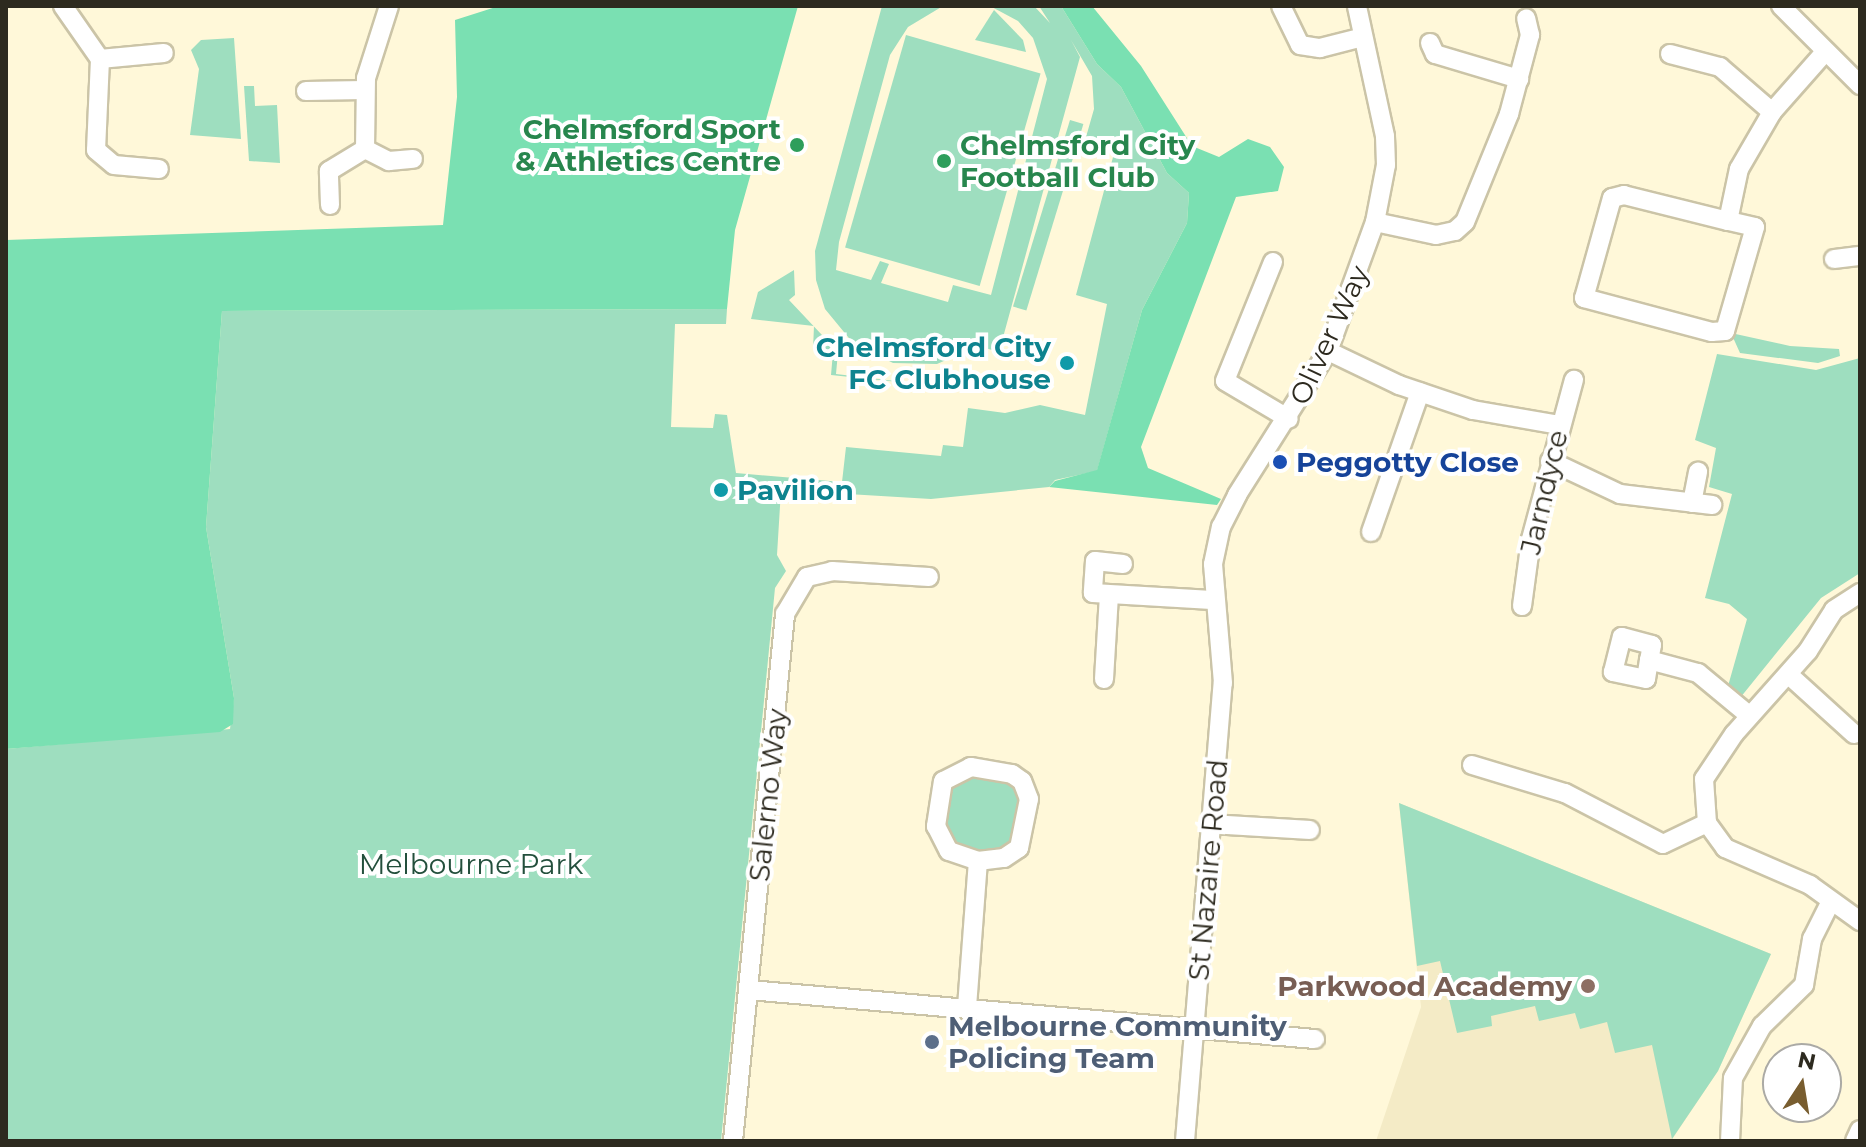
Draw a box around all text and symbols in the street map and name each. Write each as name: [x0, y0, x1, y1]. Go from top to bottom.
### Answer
place label: Chelmsford Sport & Athletics Centre: [515, 112, 781, 178]
place label: Chelmsford City Football Club: [960, 128, 1195, 194]
marker: Chelmsford Sport & Athletics Centre: [788, 136, 806, 154]
marker: Chelmsford City Football Club: [935, 152, 953, 170]
street label: Oliver Way: [1282, 260, 1376, 410]
place label: Chelmsford City FC Clubhouse: [816, 330, 1051, 396]
marker: Chelmsford City FC Clubhouse: [1058, 354, 1076, 372]
street label: Jarndyce: [1513, 427, 1575, 557]
place label: Peggotty Close: [1296, 445, 1519, 479]
marker: Peggotty Close: [1271, 453, 1289, 471]
place label: Pavilion: [737, 473, 854, 507]
marker: Pavilion: [712, 481, 730, 499]
street label: Salerno Way: [742, 707, 794, 883]
street label: St Nazaire Road: [1182, 758, 1234, 982]
park label: Melbourne Park: [359, 847, 583, 881]
place label: Parkwood Academy: [1277, 969, 1572, 1003]
marker: Parkwood Academy: [1579, 977, 1597, 995]
place label: Melbourne Community Policing Team: [948, 1009, 1287, 1075]
marker: Melbourne Community Policing Team: [923, 1033, 941, 1051]
north arrow: [1762, 1043, 1842, 1123]
text: N: [1795, 1046, 1818, 1076]

